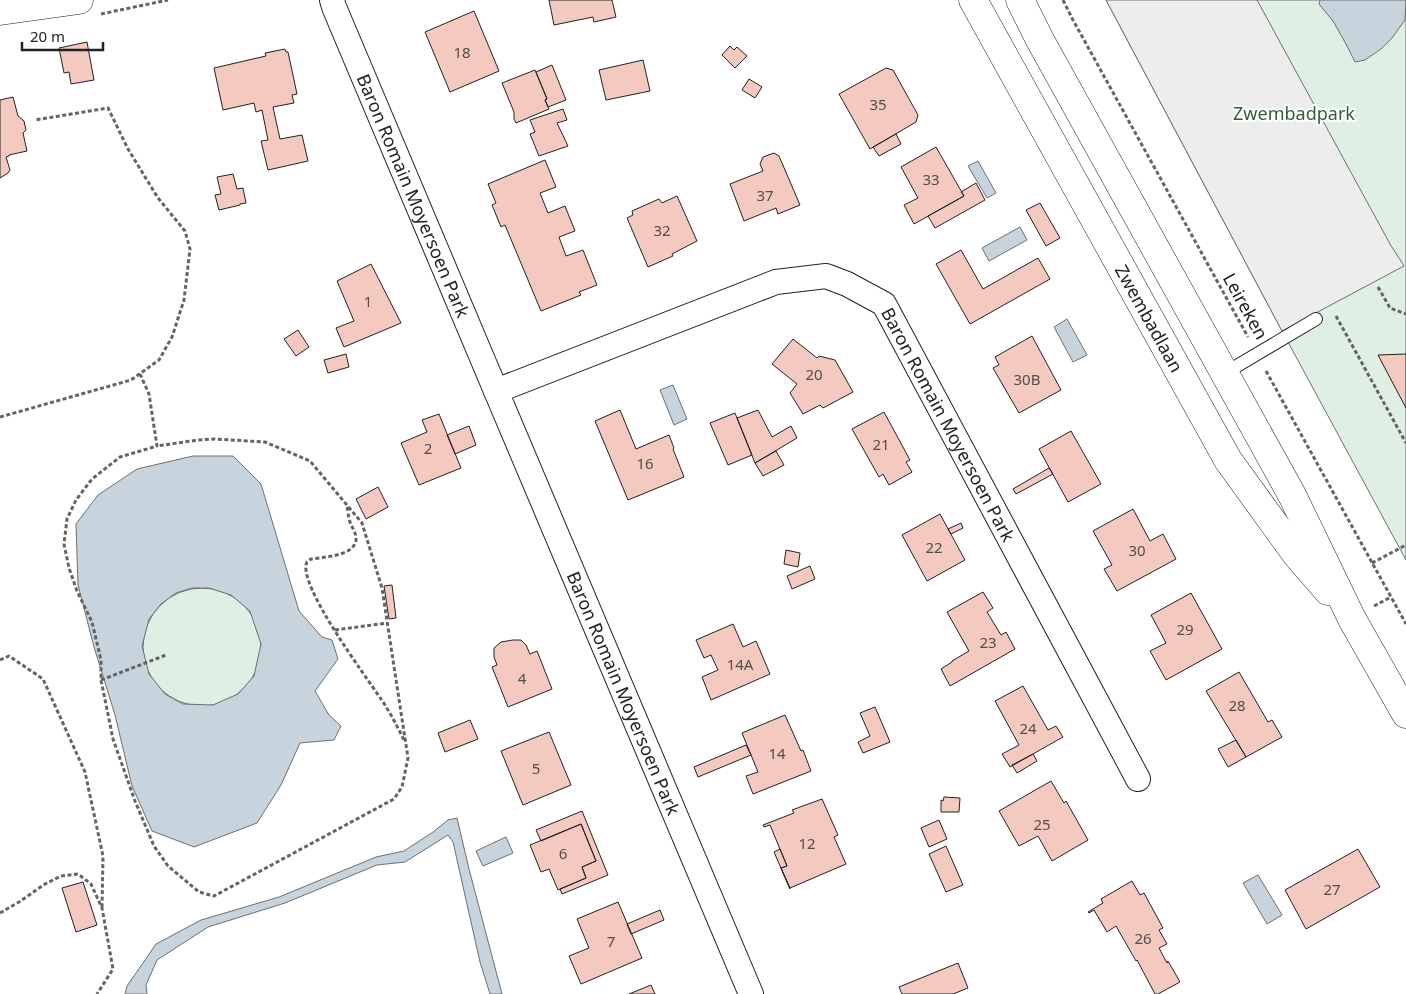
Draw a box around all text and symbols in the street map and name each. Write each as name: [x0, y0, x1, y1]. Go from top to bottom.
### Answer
scale bar: [22, 20, 104, 52]
text: 20 m: [30, 26, 65, 46]
house number: 18: [453, 42, 471, 62]
street label: Baron Romain Moyersoen Park: [352, 70, 476, 321]
house number: 35: [869, 94, 887, 114]
park label: Zwembadpark: [1233, 101, 1355, 125]
house number: 33: [922, 169, 940, 189]
house number: 37: [756, 185, 774, 205]
house number: 32: [653, 220, 671, 240]
street label: Zwembadlaan: [1110, 260, 1189, 377]
street label: Leireken: [1218, 269, 1274, 343]
house number: 1: [364, 291, 372, 311]
street label: Baron Romain Moyersoen Park: [876, 303, 1021, 546]
house number: 20: [805, 364, 823, 384]
house number: 30B: [1014, 369, 1040, 389]
house number: 21: [872, 434, 890, 454]
house number: 2: [424, 438, 432, 458]
house number: 16: [636, 453, 654, 473]
house number: 22: [925, 537, 943, 557]
house number: 30: [1128, 540, 1146, 560]
street label: Baron Romain Moyersoen Park: [562, 568, 686, 819]
house number: 29: [1176, 619, 1194, 639]
house number: 23: [979, 632, 997, 652]
house number: 14A: [727, 654, 754, 674]
house number: 4: [518, 668, 527, 688]
house number: 28: [1228, 695, 1246, 715]
house number: 24: [1019, 718, 1037, 738]
house number: 14: [768, 743, 786, 763]
house number: 5: [532, 758, 540, 778]
house number: 25: [1033, 814, 1051, 834]
house number: 12: [798, 833, 816, 853]
house number: 6: [559, 843, 567, 863]
house number: 27: [1323, 879, 1341, 899]
house number: 26: [1134, 928, 1152, 948]
house number: 7: [607, 931, 615, 951]

